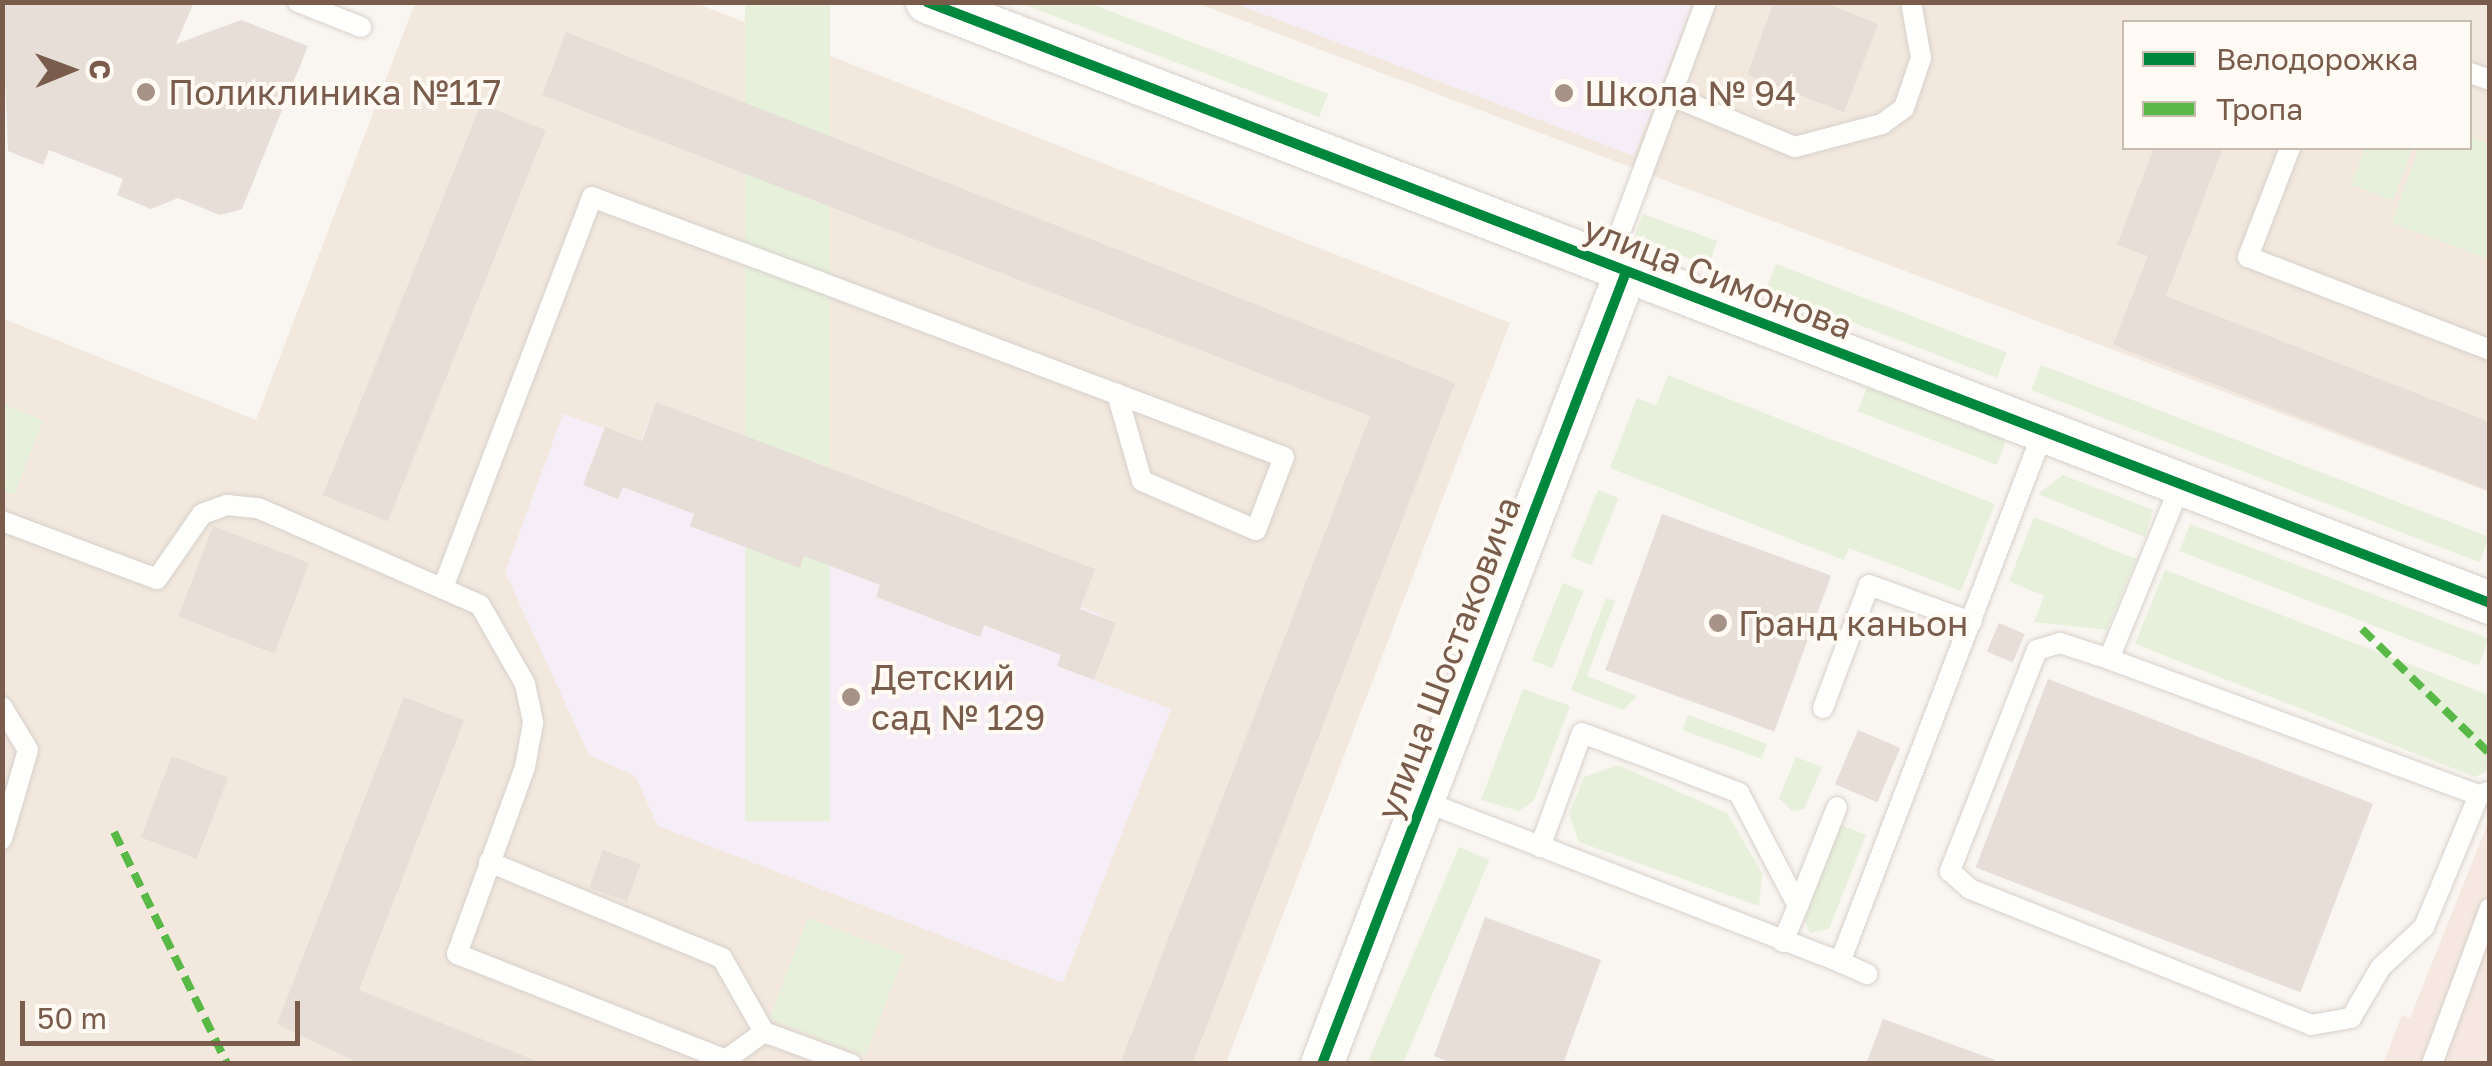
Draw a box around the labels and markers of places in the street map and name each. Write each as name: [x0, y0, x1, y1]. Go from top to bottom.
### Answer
place label: Поликлиника №117: [168, 71, 501, 113]
place label: Школа № 94: [1584, 72, 1797, 114]
marker: Поликлиника №117: [133, 79, 159, 105]
marker: Школа № 94: [1553, 82, 1575, 104]
place label: Гранд каньон: [1738, 602, 1968, 644]
marker: Гранд каньон: [1707, 612, 1729, 634]
place label: Детский сад № 129: [871, 656, 1045, 738]
marker: Детский сад № 129: [840, 686, 862, 708]

